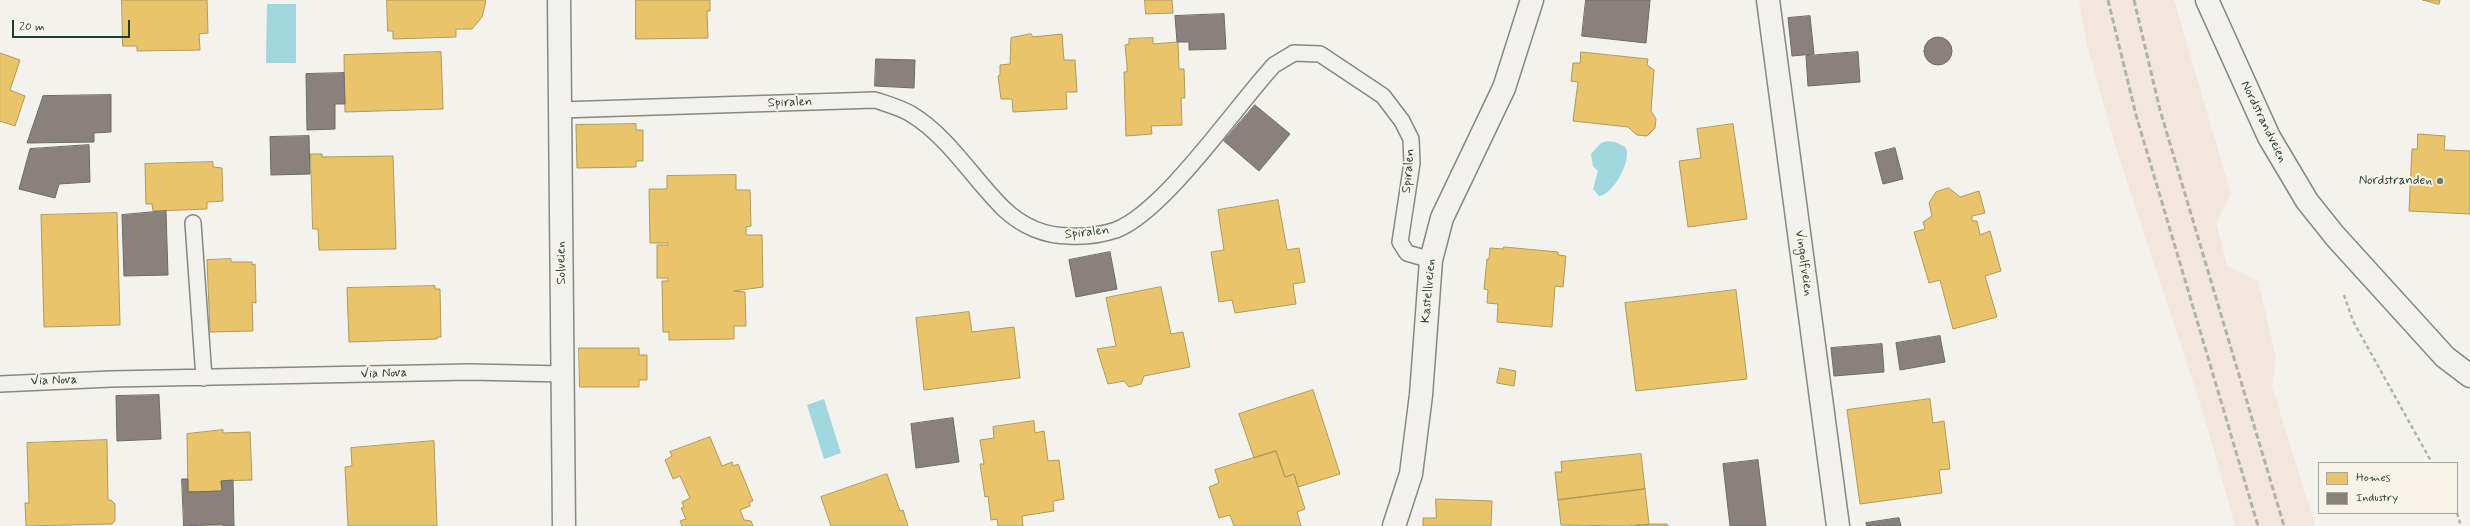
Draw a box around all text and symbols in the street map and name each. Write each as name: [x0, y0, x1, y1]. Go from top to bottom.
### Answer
scale bar: [14, 12, 132, 38]
text: 20 m: [19, 19, 45, 35]
street label: Nordstrandveien: [2237, 79, 2289, 165]
street label: Spiralen: [767, 94, 813, 112]
street label: Spiralen: [1399, 148, 1419, 194]
place label: Nordstranden: [2359, 173, 2432, 189]
marker: Nordstranden: [2435, 176, 2445, 186]
street label: Spiralen: [1064, 223, 1110, 243]
street label: Vingolfveien: [1791, 229, 1815, 297]
street label: Solveien: [554, 241, 570, 285]
street label: Kastellveien: [1418, 258, 1440, 324]
street label: Via Nova: [360, 365, 408, 383]
street label: Via Nova: [30, 372, 78, 390]
legend: [2318, 462, 2458, 514]
text: Homes: [2356, 470, 2391, 486]
text: Industry: [2356, 490, 2398, 506]

